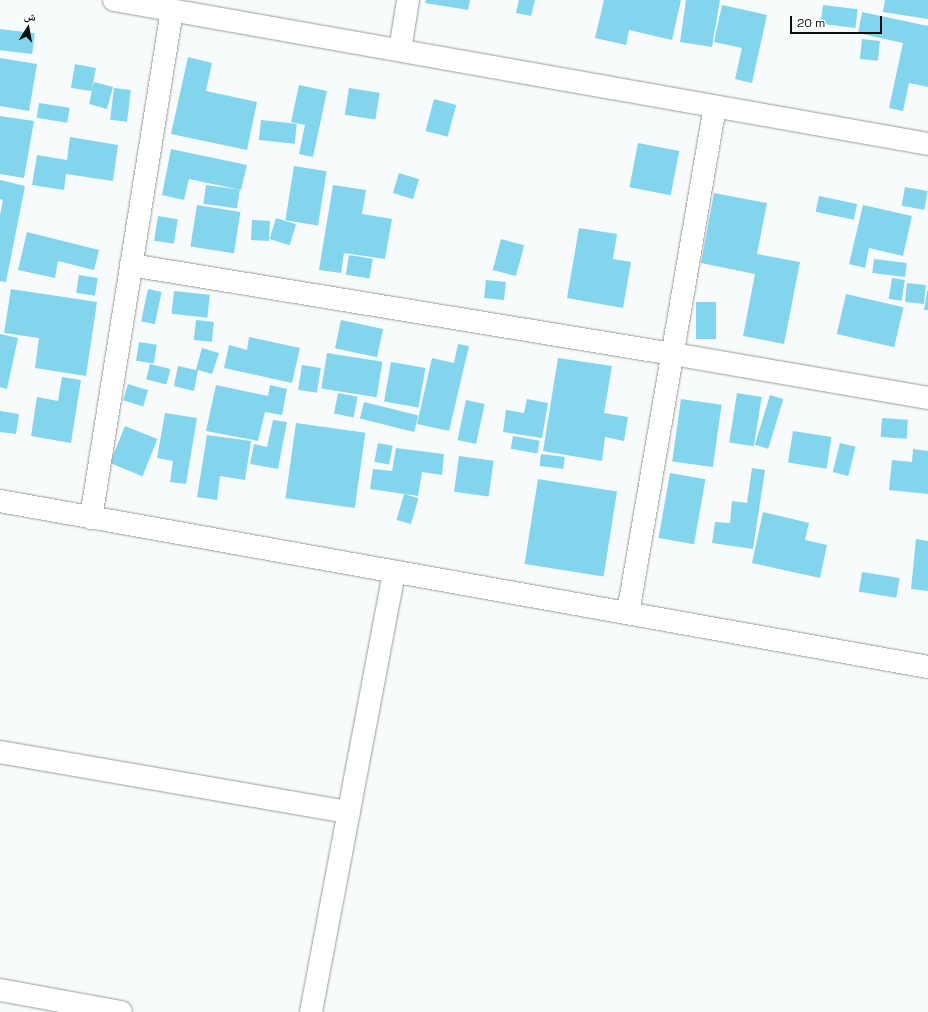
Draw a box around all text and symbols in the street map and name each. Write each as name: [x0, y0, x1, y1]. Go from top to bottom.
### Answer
north arrow: [8, 8, 48, 48]
text: ش: [23, 8, 37, 24]
scale bar: [792, 8, 884, 34]
text: 20 m: [797, 15, 825, 31]

